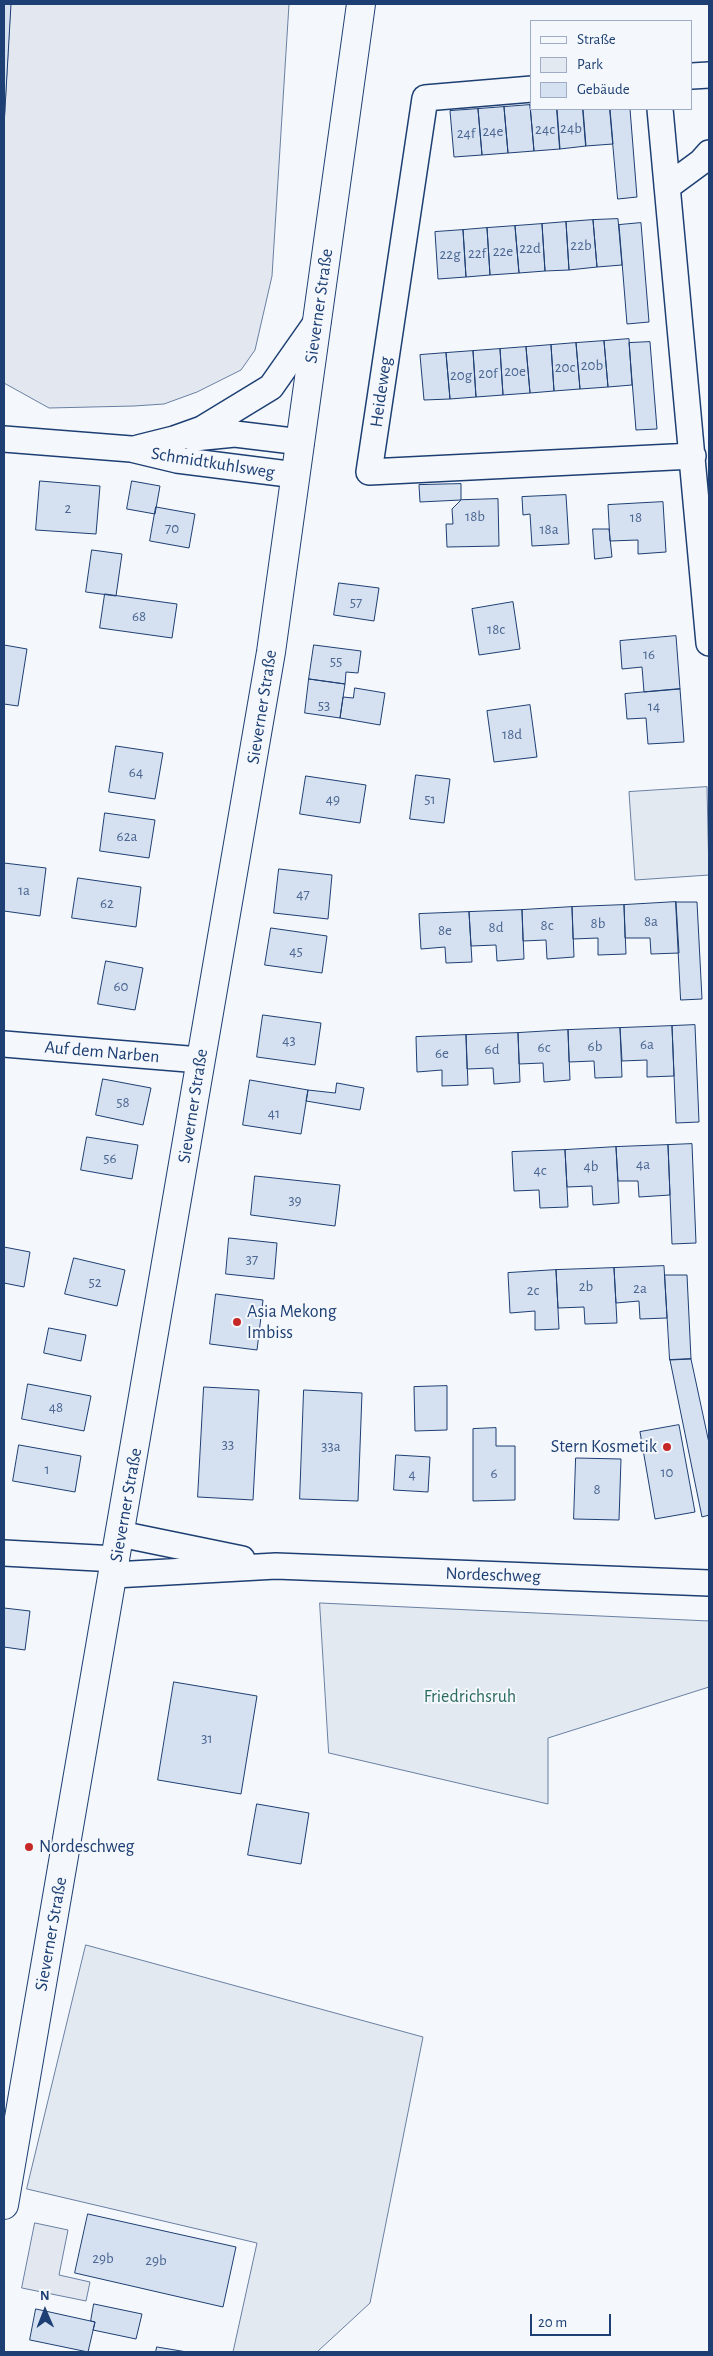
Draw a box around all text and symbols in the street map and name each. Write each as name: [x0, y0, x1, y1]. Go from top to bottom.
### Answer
legend: [530, 20, 693, 110]
text: Straße: [577, 32, 616, 47]
text: Park: [577, 57, 603, 72]
text: Gebäude: [577, 82, 630, 97]
house number: 24b: [560, 119, 582, 137]
house number: 24c: [535, 120, 555, 138]
house number: 24e: [483, 122, 503, 140]
house number: 24f: [457, 124, 475, 142]
house number: 22b: [570, 236, 592, 254]
house number: 22d: [519, 239, 541, 257]
house number: 22e: [493, 242, 513, 260]
house number: 22f: [468, 244, 486, 262]
house number: 22g: [440, 245, 460, 263]
street label: Sieverner Straße: [300, 247, 338, 365]
street label: Heideweg: [365, 355, 397, 429]
house number: 20b: [581, 356, 603, 374]
house number: 20c: [555, 358, 575, 376]
house number: 20e: [504, 362, 526, 380]
house number: 20f: [478, 364, 498, 382]
house number: 20g: [450, 366, 472, 384]
street label: Schmidtkuhlsweg: [150, 443, 276, 483]
house number: 2: [65, 499, 71, 517]
house number: 18b: [465, 507, 485, 525]
house number: 18: [630, 508, 642, 526]
house number: 70: [165, 519, 179, 537]
house number: 18a: [539, 520, 559, 538]
house number: 57: [350, 593, 362, 611]
house number: 68: [132, 607, 146, 625]
house number: 18c: [487, 620, 505, 638]
house number: 16: [643, 645, 655, 663]
street label: Sieverner Straße: [242, 648, 282, 766]
house number: 55: [330, 652, 342, 670]
house number: 53: [318, 696, 330, 714]
house number: 14: [648, 697, 660, 715]
house number: 18d: [502, 725, 522, 743]
house number: 64: [129, 763, 143, 781]
house number: 49: [326, 790, 340, 808]
house number: 51: [424, 790, 436, 808]
house number: 62a: [117, 827, 137, 845]
house number: 1a: [18, 881, 30, 899]
house number: 47: [296, 885, 310, 903]
house number: 62: [100, 894, 114, 912]
house number: 8a: [644, 912, 658, 930]
house number: 8b: [591, 914, 605, 932]
house number: 8c: [541, 916, 553, 934]
house number: 8d: [489, 918, 503, 936]
house number: 8e: [438, 921, 452, 939]
house number: 45: [289, 942, 303, 960]
house number: 60: [114, 977, 128, 995]
house number: 43: [282, 1031, 296, 1049]
house number: 6a: [640, 1035, 654, 1053]
street label: Auf dem Narben: [44, 1036, 160, 1068]
house number: 6b: [588, 1037, 602, 1055]
house number: 6c: [538, 1038, 550, 1056]
house number: 6d: [485, 1040, 499, 1058]
house number: 6e: [435, 1044, 449, 1062]
street label: Sieverner Straße: [173, 1047, 213, 1165]
house number: 58: [116, 1093, 130, 1111]
house number: 41: [268, 1104, 280, 1122]
house number: 56: [103, 1149, 117, 1167]
house number: 4a: [636, 1155, 650, 1173]
house number: 4b: [584, 1157, 598, 1175]
house number: 4c: [534, 1161, 546, 1179]
house number: 39: [288, 1191, 302, 1209]
house number: 37: [246, 1250, 258, 1268]
house number: 52: [88, 1273, 102, 1291]
house number: 2b: [579, 1277, 593, 1295]
house number: 2a: [633, 1279, 647, 1297]
house number: 2c: [527, 1281, 539, 1299]
place label: Asia Mekong Imbiss: [247, 1301, 336, 1344]
marker: Asia Mekong Imbiss: [231, 1316, 243, 1328]
house number: 48: [49, 1398, 63, 1416]
house number: 33: [222, 1435, 234, 1453]
place label: Stern Kosmetik: [551, 1436, 657, 1458]
house number: 33a: [321, 1437, 341, 1455]
marker: Stern Kosmetik: [661, 1441, 673, 1453]
street label: Sieverner Straße: [105, 1446, 147, 1564]
house number: 1: [44, 1460, 50, 1478]
house number: 10: [660, 1463, 674, 1481]
house number: 6: [490, 1464, 498, 1482]
house number: 4: [408, 1465, 416, 1483]
house number: 8: [593, 1480, 601, 1498]
street label: Nordeschweg: [445, 1563, 541, 1587]
park label: Friedrichsruh: [424, 1686, 516, 1708]
house number: 31: [201, 1729, 213, 1747]
place label: Nordeschweg: [39, 1836, 134, 1858]
marker: Nordeschweg: [23, 1841, 35, 1853]
street label: Sieverner Straße: [30, 1875, 72, 1993]
house number: 29b: [92, 2249, 114, 2267]
house number: 29b: [145, 2251, 167, 2269]
north arrow: [20, 2286, 70, 2336]
text: N: [40, 2289, 50, 2303]
scale bar: [533, 2304, 614, 2336]
text: 20 m: [538, 2315, 567, 2330]

